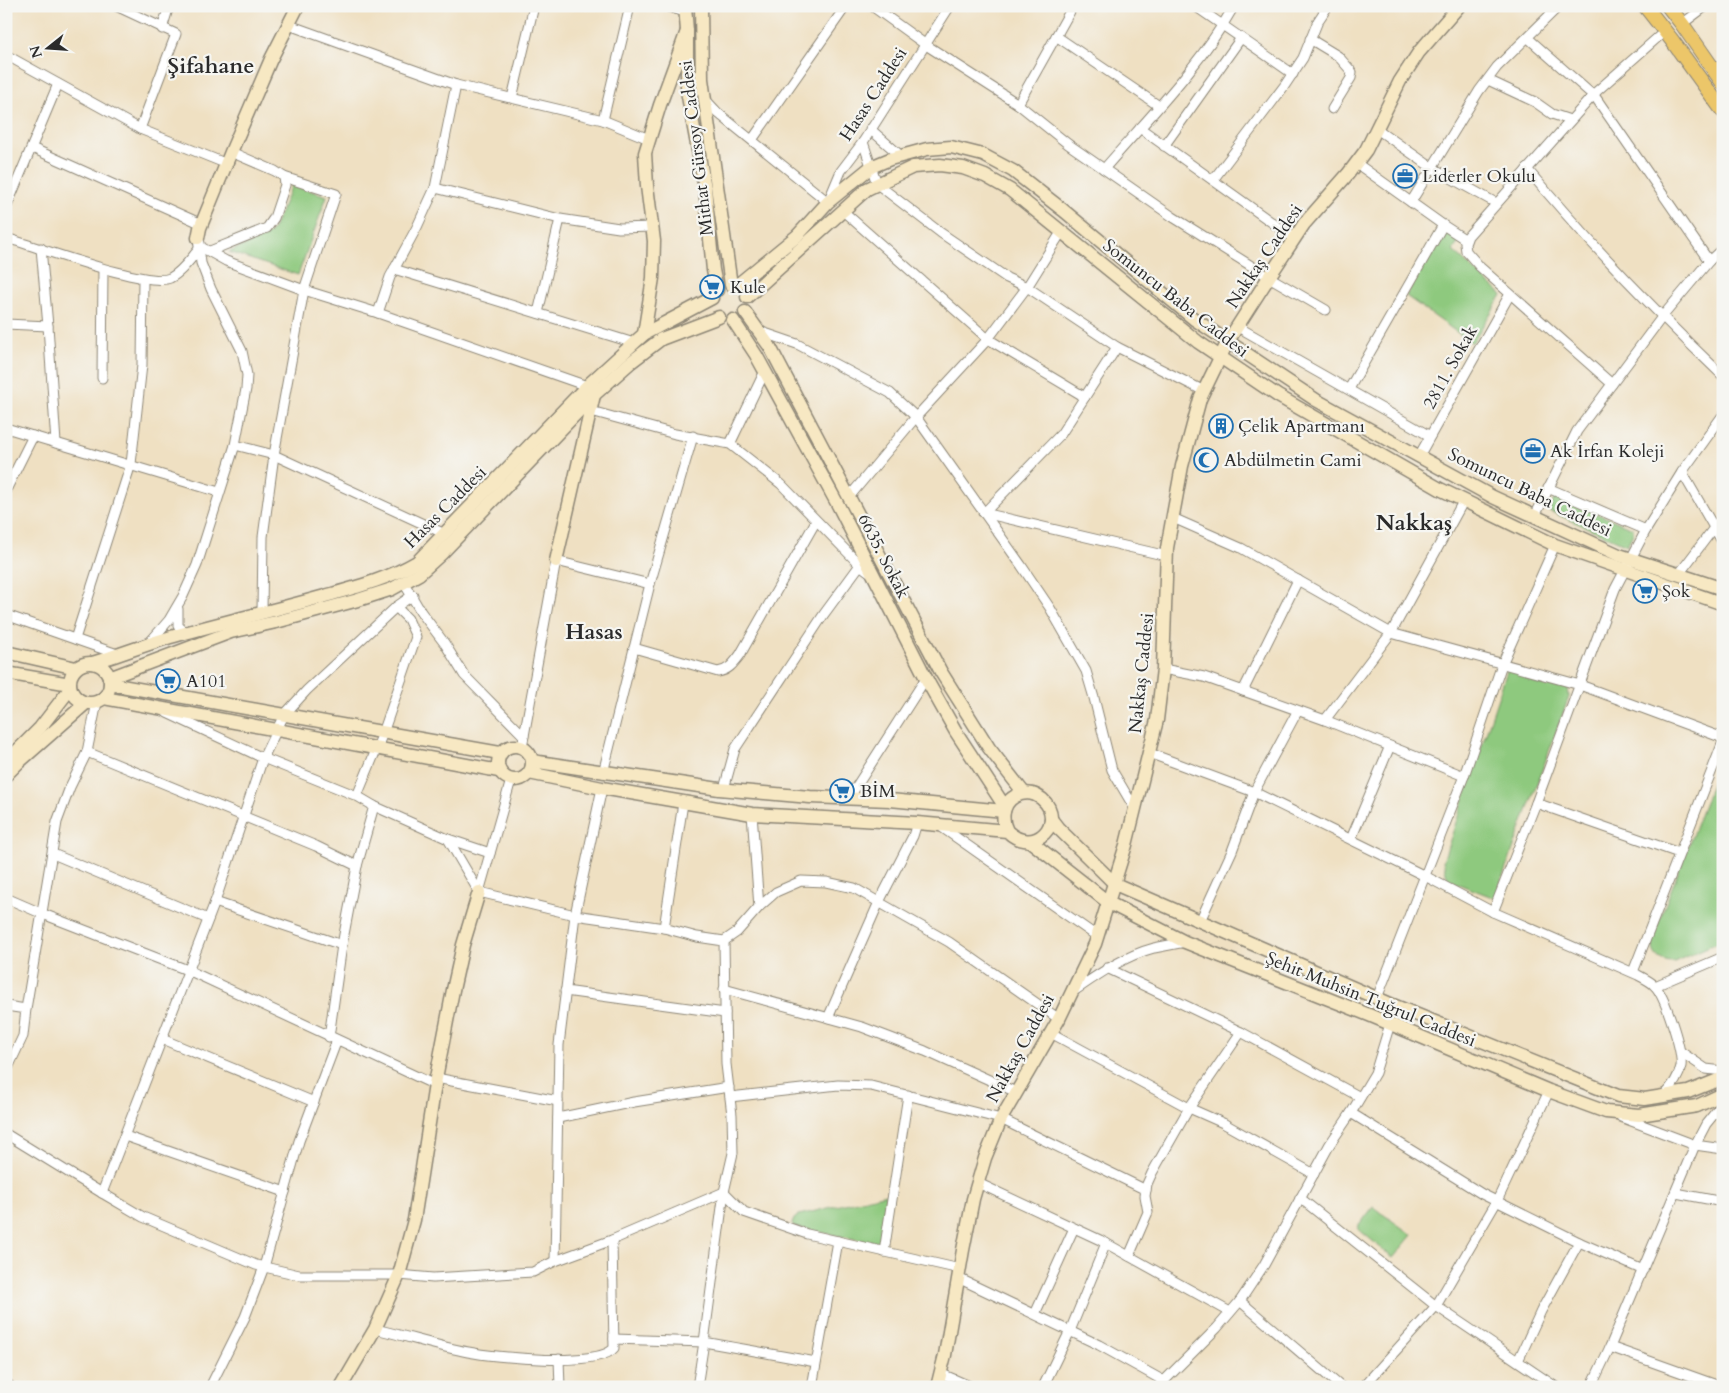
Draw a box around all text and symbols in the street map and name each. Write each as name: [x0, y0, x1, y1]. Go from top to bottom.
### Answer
north arrow: [22, 22, 72, 72]
street label: Hasas Caddesi: [834, 42, 913, 146]
text: N: [25, 43, 47, 60]
district label: Şifahane: [168, 51, 254, 81]
street label: Mithat Gürsoy Caddesi: [673, 59, 720, 237]
office icon: Liderler Okulu: [1392, 163, 1418, 189]
place label: Liderler Okulu: [1422, 164, 1536, 189]
street label: Nakkaş Caddesi: [1220, 199, 1309, 313]
street label: Somuncu Baba Caddesi: [1097, 233, 1254, 363]
supermarket icon: Kule: [699, 274, 725, 300]
place label: Kule: [730, 275, 766, 300]
street label: 2811. Sokak: [1417, 321, 1484, 414]
building icon: Çelik Apartmanı: [1208, 413, 1234, 439]
place label: Çelik Apartmanı: [1238, 414, 1365, 439]
office icon: Ak İrfan Koleji: [1520, 438, 1546, 464]
place label: Ak İrfan Koleji: [1550, 439, 1664, 464]
street label: Somuncu Baba Caddesi: [1444, 442, 1616, 543]
mosque icon: Abdülmetin Cami: [1193, 447, 1219, 473]
place label: Abdülmetin Cami: [1224, 448, 1362, 473]
street label: Hasas Caddesi: [399, 461, 492, 554]
district label: Nakkaş: [1376, 508, 1452, 538]
street label: 6635. Sokak: [852, 510, 916, 603]
supermarket icon: Şok: [1632, 578, 1658, 604]
place label: Şok: [1662, 579, 1691, 604]
street label: Nakkaş Caddesi: [1123, 612, 1160, 735]
district label: Hasas: [565, 617, 623, 647]
supermarket icon: A101: [155, 668, 181, 694]
place label: A101: [186, 669, 226, 694]
supermarket icon: BİM: [829, 778, 855, 804]
place label: BİM: [860, 779, 895, 804]
street label: Şehit Muhsin Tuğrul Caddesi: [1262, 946, 1480, 1053]
street label: Nakkaş Caddesi: [980, 989, 1061, 1107]

